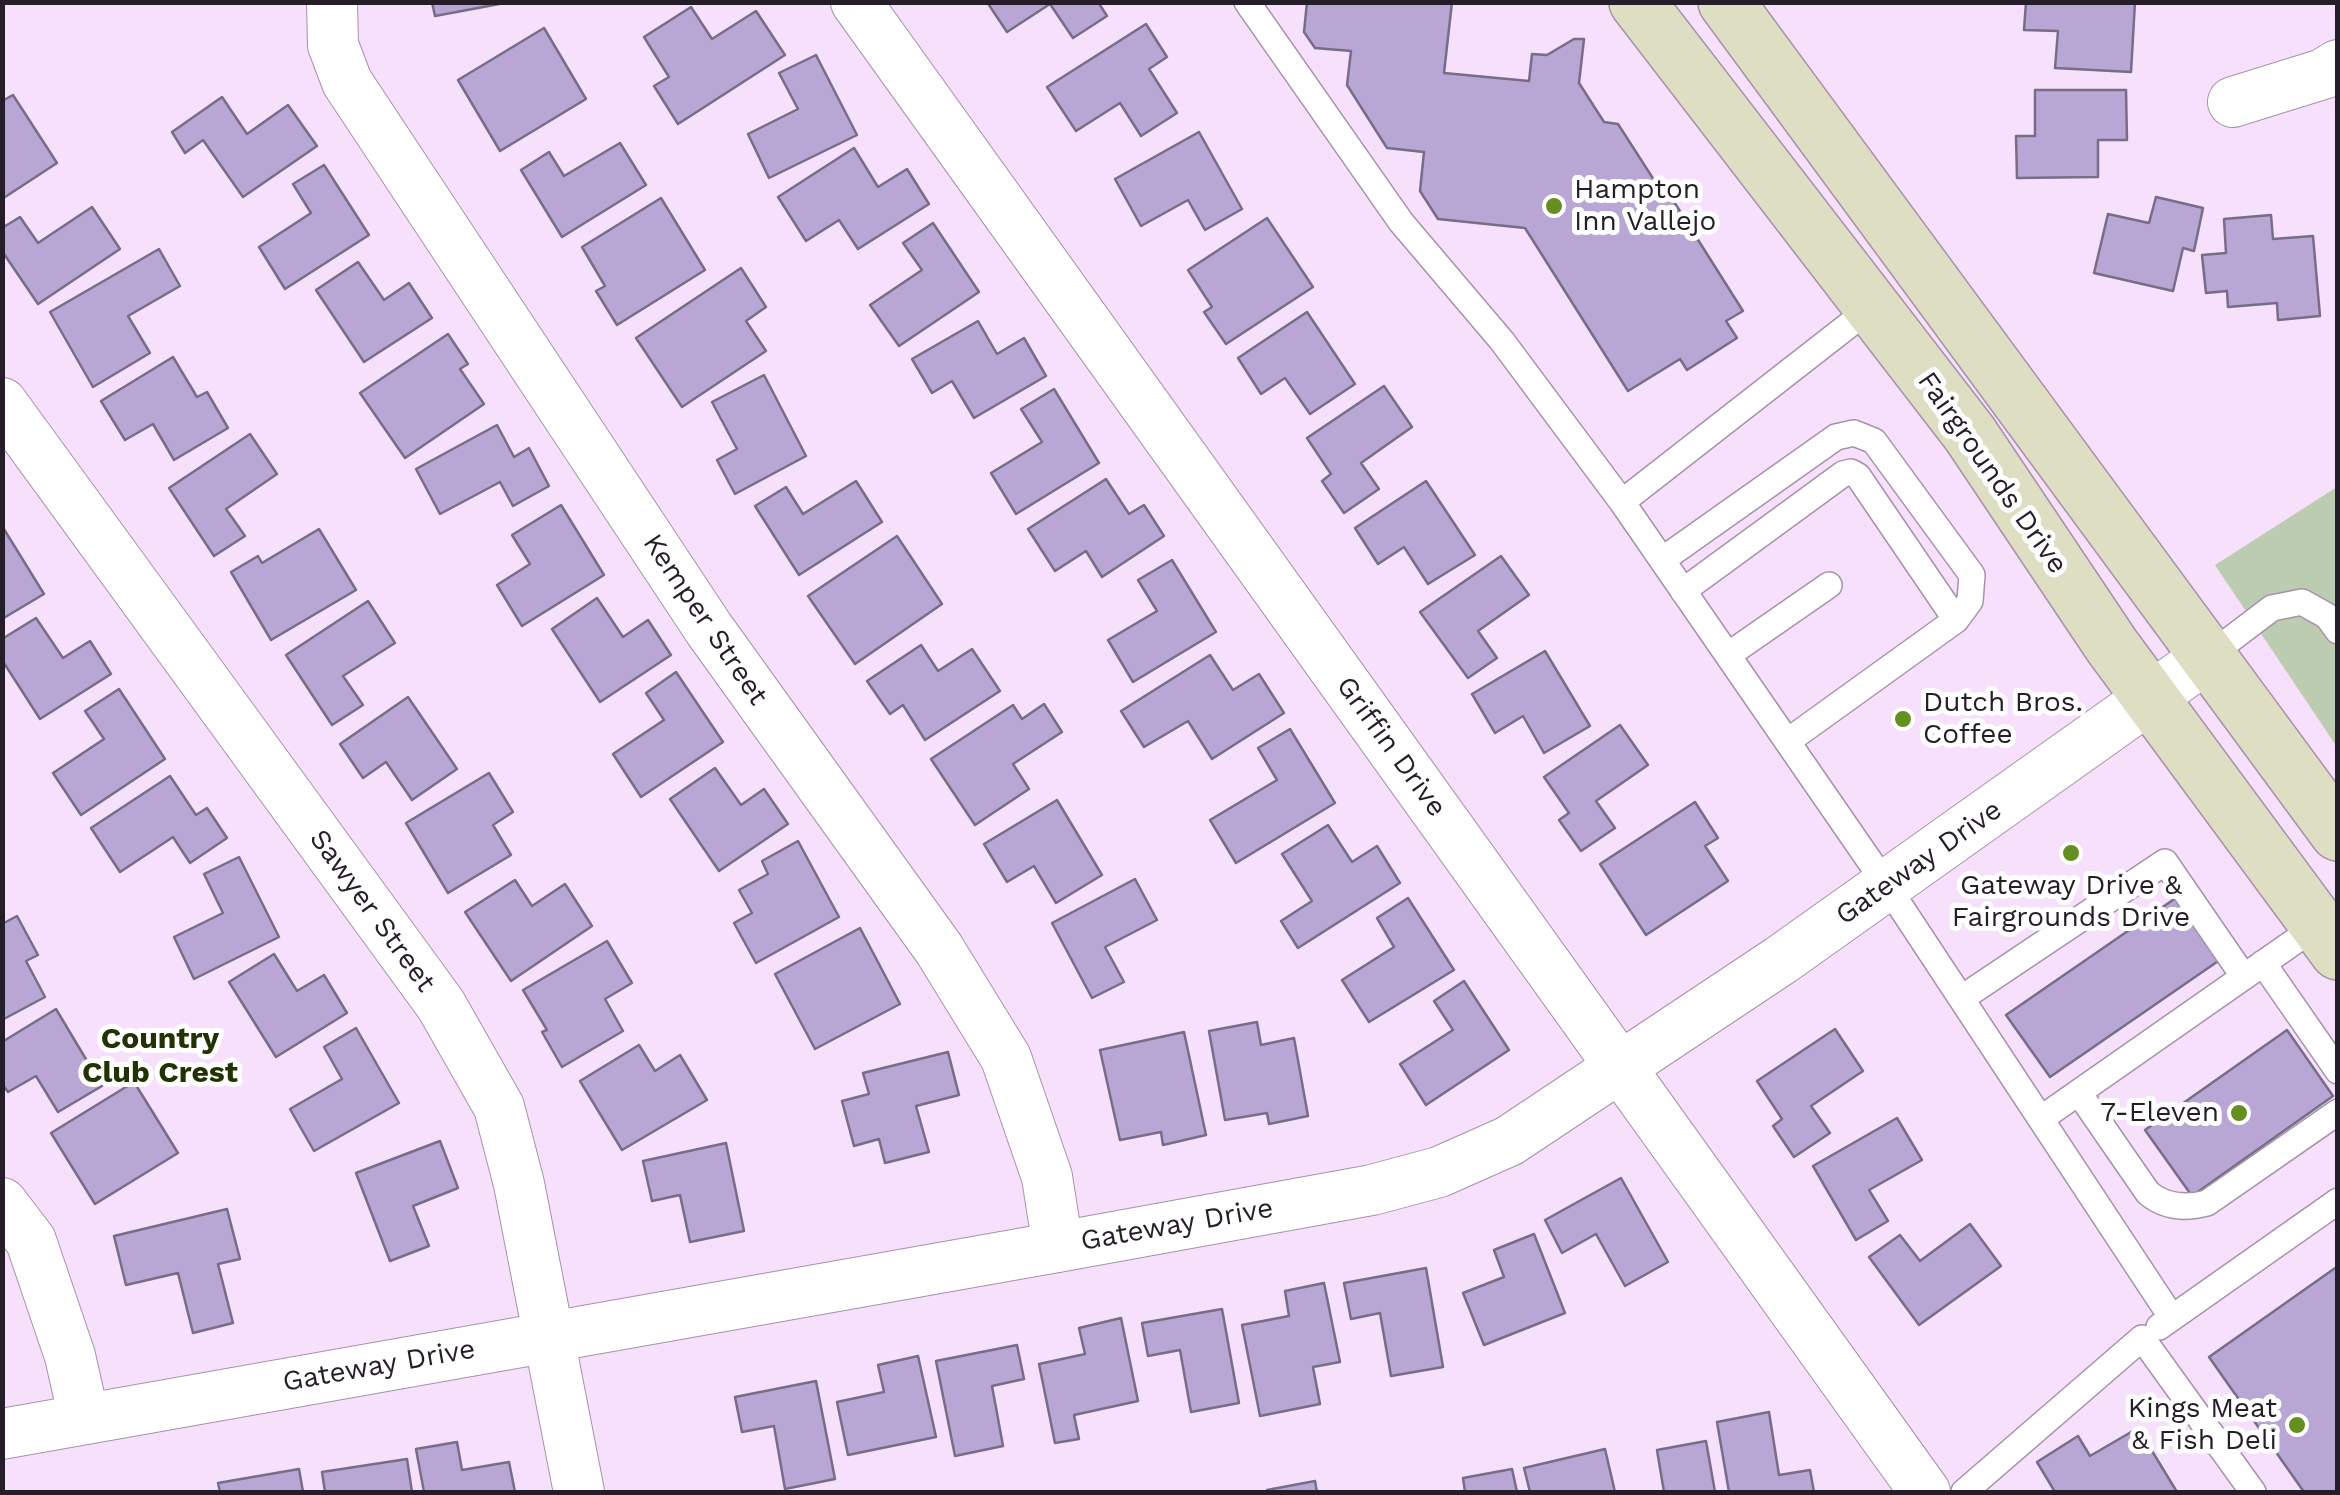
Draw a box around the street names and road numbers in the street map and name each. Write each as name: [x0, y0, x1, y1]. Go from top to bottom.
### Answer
street label: Fairgrounds Drive: [1910, 366, 2074, 580]
street label: Kemper Street: [635, 528, 775, 712]
street label: Griffin Drive: [1329, 670, 1453, 824]
street label: Gateway Drive: [1830, 793, 2008, 933]
street label: Sawyer Street: [302, 823, 442, 999]
street label: Gateway Drive: [1078, 1192, 1276, 1258]
street label: Gateway Drive: [280, 1333, 478, 1399]

